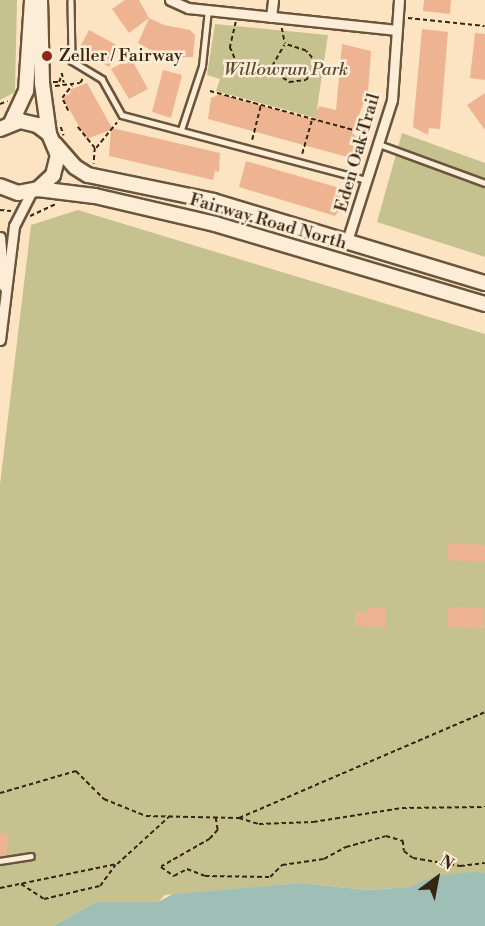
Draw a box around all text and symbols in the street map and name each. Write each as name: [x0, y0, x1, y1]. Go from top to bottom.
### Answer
place label: Zeller / Fairway: [59, 45, 183, 67]
marker: Zeller / Fairway: [40, 49, 54, 63]
park label: Willowrun Park: [224, 59, 348, 81]
street label: Eden Oak Trail: [331, 91, 385, 215]
street label: Fairway Road North: [187, 189, 349, 255]
north arrow: [407, 848, 467, 908]
text: N: [436, 851, 457, 875]

